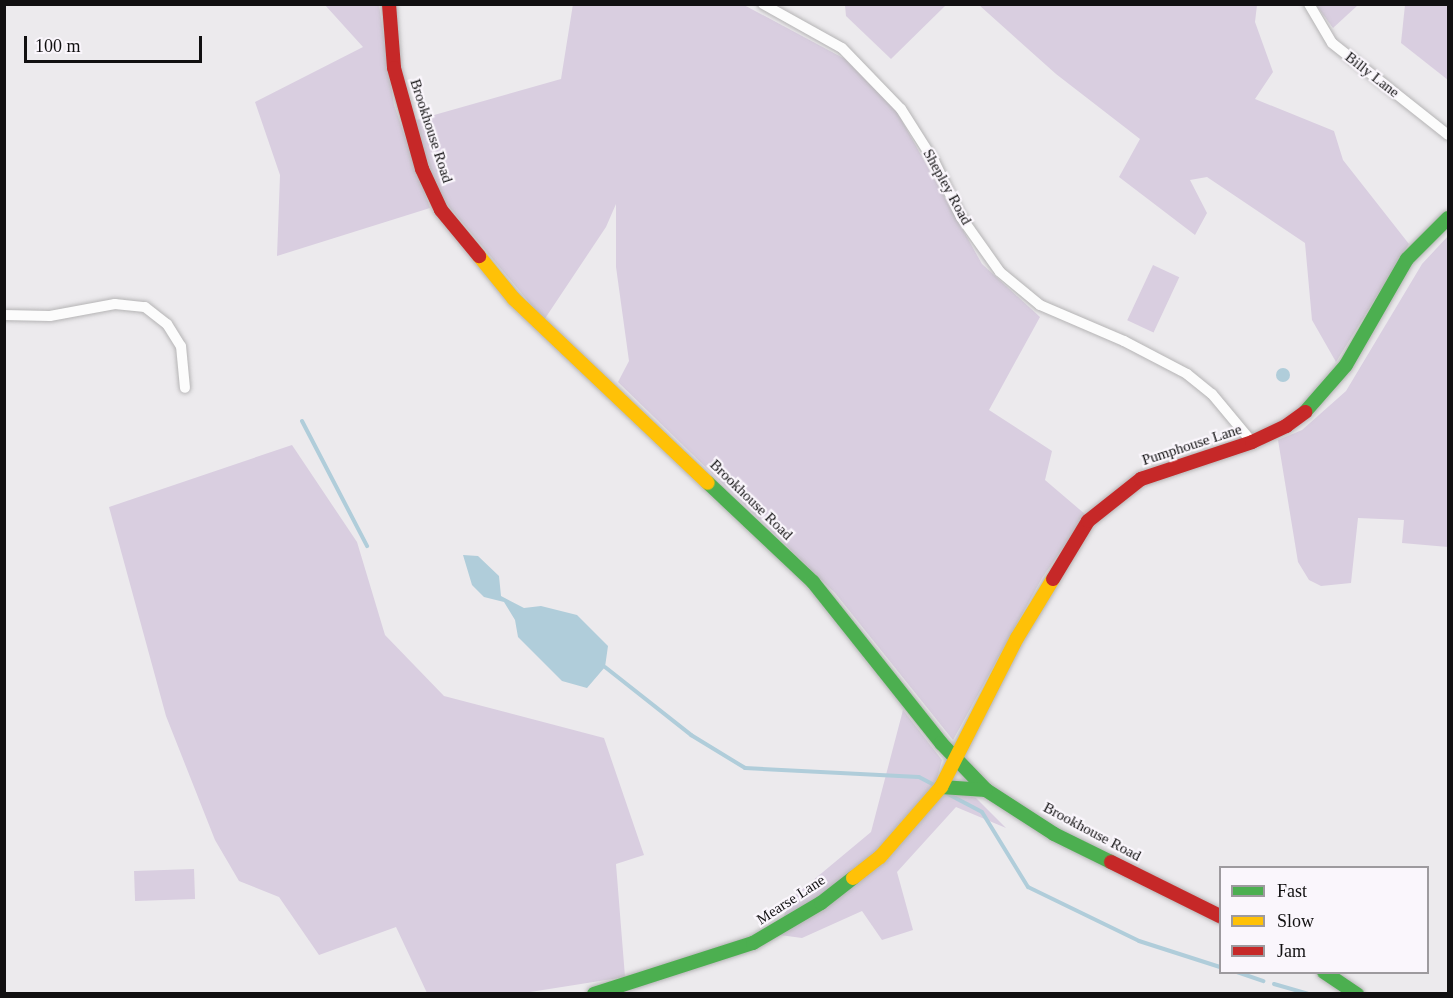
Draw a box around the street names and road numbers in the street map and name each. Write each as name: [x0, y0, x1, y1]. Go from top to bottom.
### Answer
street label: Billy Lane: [1341, 48, 1403, 102]
street label: Brookhouse Road: [406, 77, 456, 185]
street label: Shepley Road: [919, 146, 975, 228]
street label: Pumphouse Lane: [1140, 420, 1244, 470]
street label: Brookhouse Road: [706, 456, 796, 544]
street label: Brookhouse Road: [1040, 799, 1144, 865]
street label: Mearse Lane: [753, 871, 829, 929]

